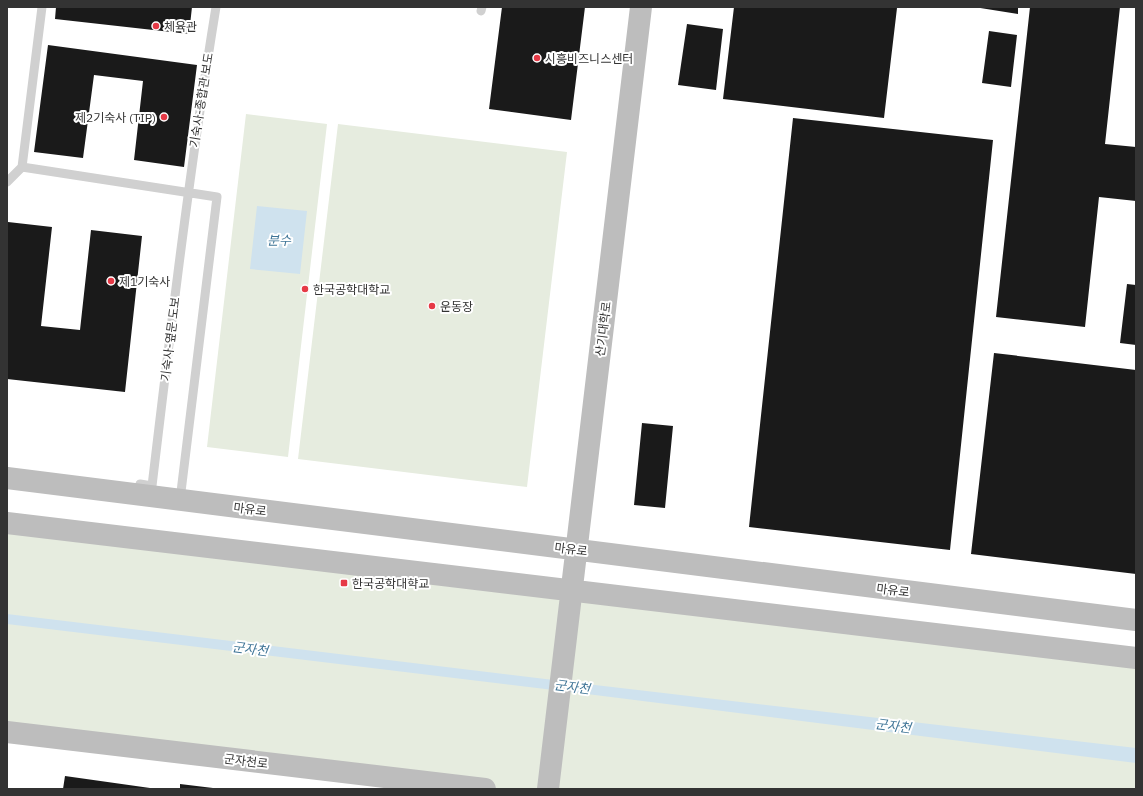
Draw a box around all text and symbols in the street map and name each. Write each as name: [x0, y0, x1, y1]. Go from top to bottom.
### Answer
place label: 체육관: [164, 19, 197, 34]
marker: 체육관: [151, 21, 161, 31]
street label: 기숙사-종합관 보도: [186, 51, 216, 149]
place label: 시흥비즈니스센터: [545, 51, 633, 66]
marker: 시흥비즈니스센터: [532, 53, 542, 63]
place label: 제2기숙사 (TIP): [75, 110, 156, 125]
marker: 제2기숙사 (TIP): [159, 112, 169, 122]
water label: 분수: [267, 232, 292, 249]
place label: 제1기숙사: [119, 274, 170, 289]
marker: 제1기숙사: [106, 276, 116, 286]
place label: 한국공학대학교: [313, 282, 390, 297]
marker: 한국공학대학교: [300, 284, 310, 294]
street label: 기숙사-옆문 도보: [157, 296, 183, 382]
place label: 운동장: [440, 299, 473, 314]
marker: 운동장: [427, 301, 437, 311]
street label: 산기대학로: [592, 301, 614, 357]
street label: 마유로: [233, 500, 267, 518]
street label: 마유로: [554, 540, 588, 558]
place label: 한국공학대햑교: [352, 576, 429, 591]
marker: 한국공학대햑교: [339, 578, 349, 588]
street label: 마유로: [876, 581, 910, 599]
water label: 군자천: [231, 638, 270, 660]
water label: 군자천: [553, 676, 592, 698]
water label: 군자천: [874, 715, 913, 737]
street label: 군자천로: [223, 751, 269, 771]

